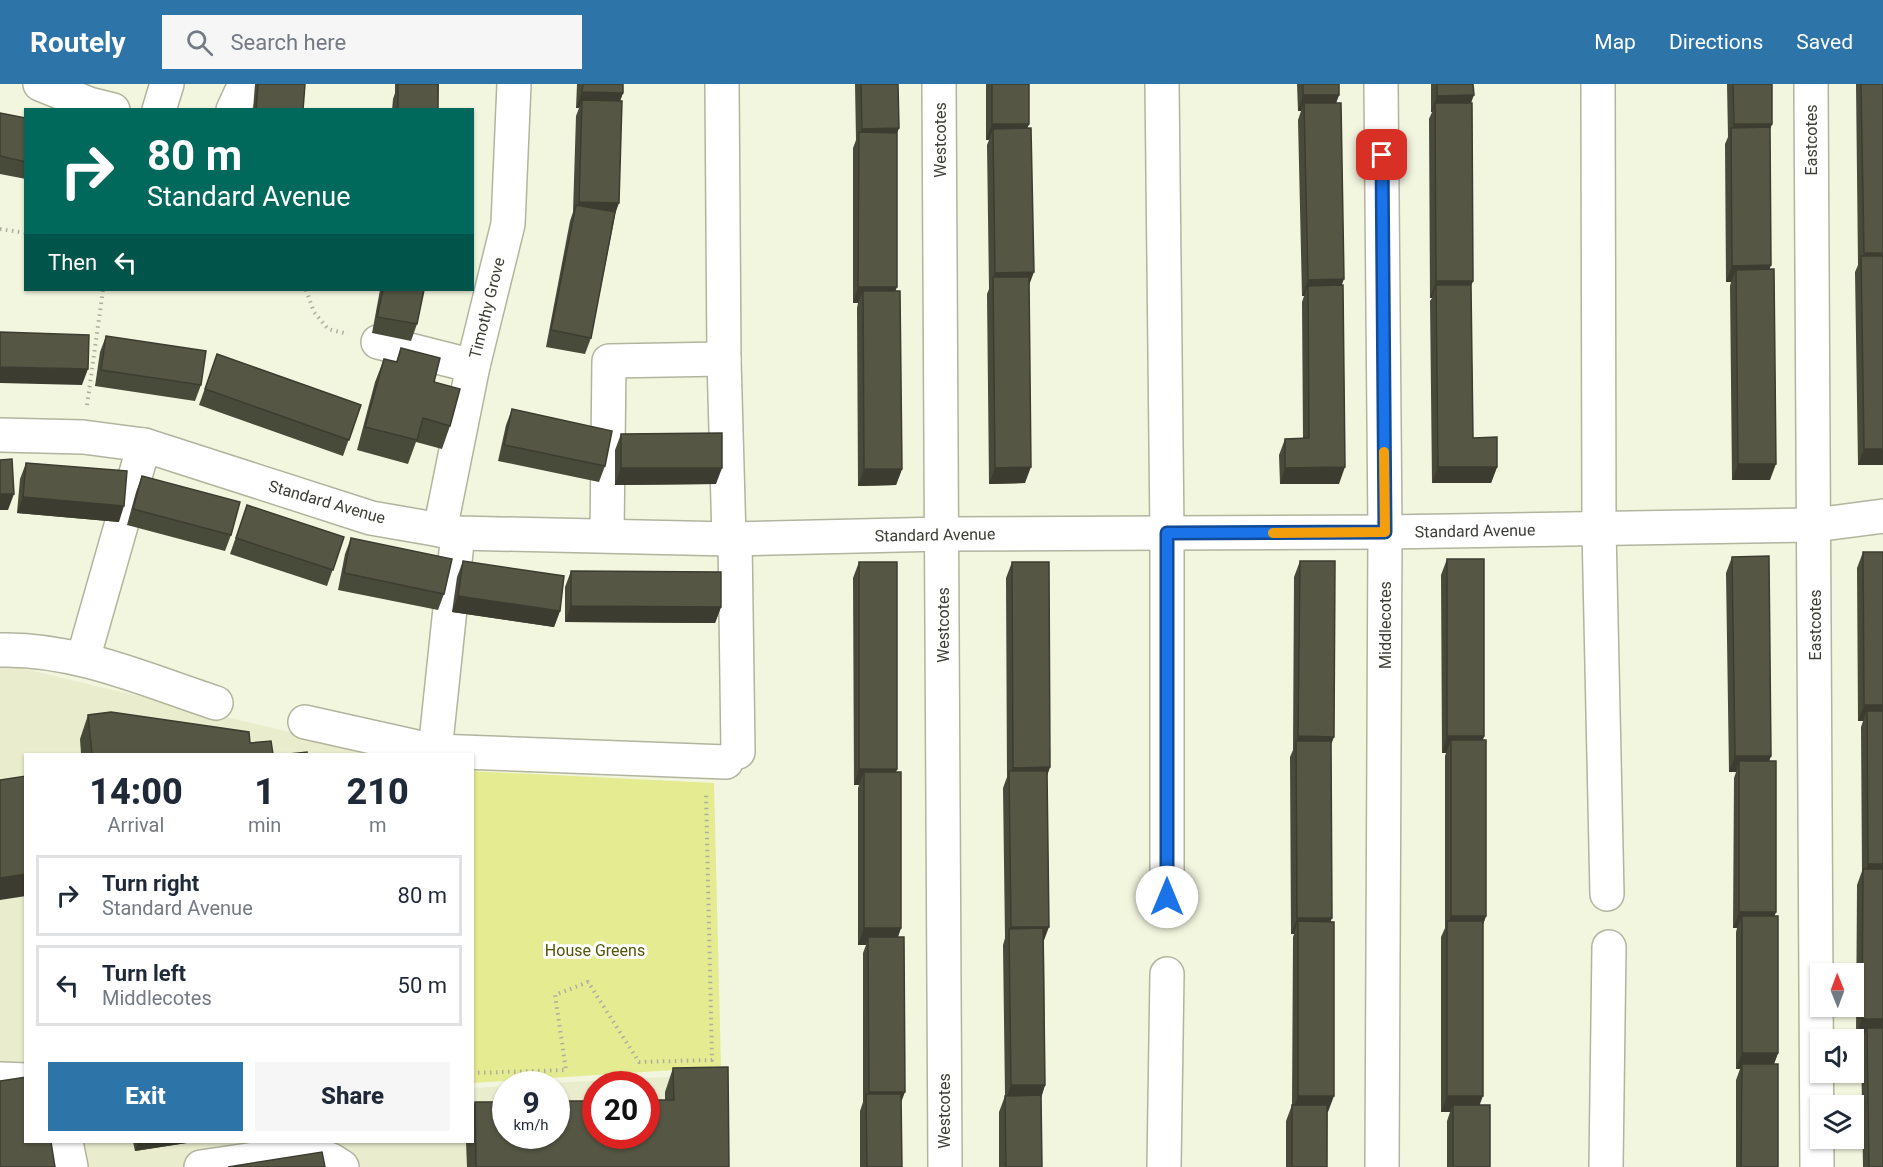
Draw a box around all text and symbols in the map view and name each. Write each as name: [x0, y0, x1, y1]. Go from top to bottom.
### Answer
search box: [162, 15, 582, 69]
text: Routely: [30, 26, 126, 59]
icon: search: [183, 26, 216, 59]
text: Search here: [231, 30, 346, 55]
text: Map: [1594, 30, 1636, 54]
text: Directions: [1669, 30, 1763, 54]
text: Saved: [1796, 30, 1853, 54]
street label: Westcotes: [931, 102, 950, 178]
street label: Eastcotes: [1802, 105, 1821, 175]
pin: [1356, 129, 1407, 180]
text: 80 m: [147, 131, 242, 180]
icon: right: [48, 132, 126, 210]
icon: arrive: [1365, 138, 1398, 171]
text: Standard Avenue: [147, 181, 351, 213]
icon: left: [109, 246, 142, 279]
text: Then: [48, 250, 97, 275]
street label: Timothy Grove: [465, 255, 509, 361]
street label: Standard Avenue: [266, 476, 388, 528]
street label: Standard Avenue: [1415, 520, 1535, 542]
street label: Standard Avenue: [875, 524, 995, 546]
street label: Middlecotes: [1376, 581, 1395, 669]
street label: Westcotes: [934, 587, 953, 663]
street label: Eastcotes: [1806, 590, 1825, 660]
text: 14:00: [89, 771, 183, 813]
text: 1: [254, 771, 275, 813]
text: 210: [347, 771, 409, 813]
text: Arrival: [108, 813, 164, 837]
text: min: [248, 813, 281, 837]
text: m: [369, 813, 386, 837]
position arrow: [1135, 865, 1199, 929]
text: Turn right: [102, 871, 199, 896]
icon: right: [51, 879, 84, 912]
text: 80 m: [398, 883, 447, 908]
text: Standard Avenue: [102, 896, 253, 920]
park label: House Greens: [545, 941, 645, 960]
text: Turn left: [102, 961, 186, 986]
north arrow: [1810, 963, 1864, 1017]
map controls: [1810, 963, 1864, 1149]
icon: left: [51, 969, 84, 1002]
text: 50 m: [398, 973, 447, 998]
text: Middlecotes: [102, 986, 212, 1010]
button: sound: [1810, 1029, 1864, 1083]
button: Exit: [48, 1062, 243, 1131]
button: Share: [255, 1062, 450, 1131]
speed limit sign: 20: [582, 1071, 660, 1149]
street label: Westcotes: [935, 1073, 954, 1149]
text: 9: [522, 1085, 540, 1120]
button: layers: [1810, 1095, 1864, 1149]
text: km/h: [513, 1116, 549, 1134]

